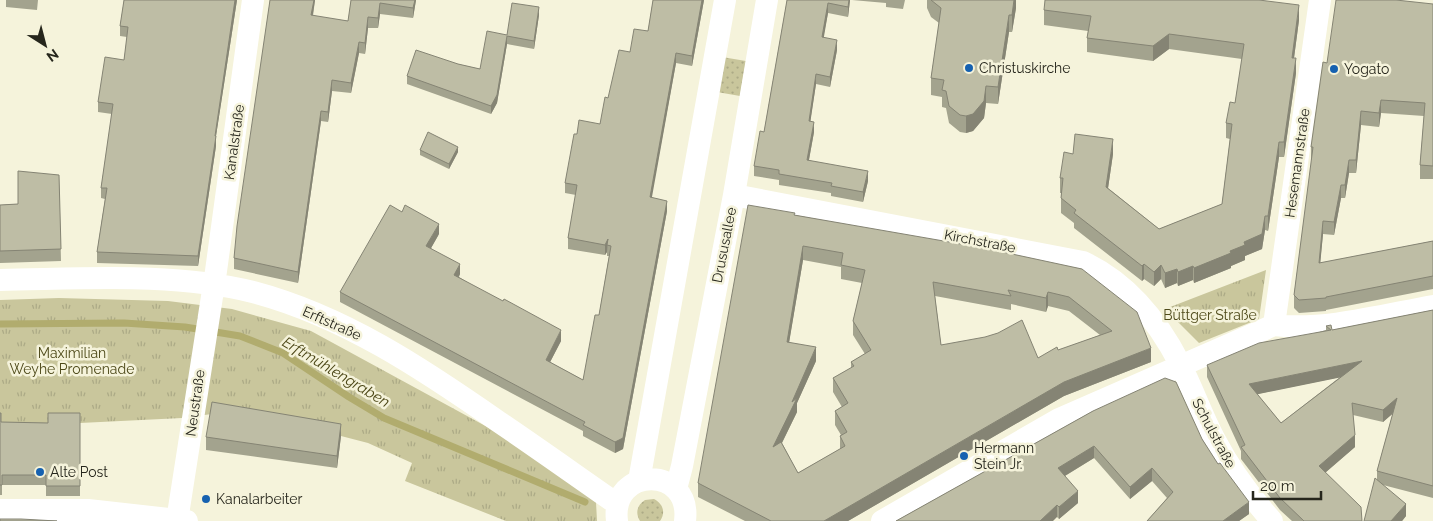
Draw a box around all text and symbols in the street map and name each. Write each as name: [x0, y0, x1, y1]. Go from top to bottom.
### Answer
north arrow: [20, 20, 70, 70]
text: N: [44, 46, 62, 65]
place label: Christuskirche: [979, 60, 1071, 76]
place label: Yogato: [1344, 61, 1389, 77]
marker: Christuskirche: [963, 62, 975, 74]
marker: Yogato: [1328, 63, 1340, 75]
street label: Kanalstraße: [221, 103, 247, 181]
street label: Hesemannstraße: [1281, 107, 1313, 219]
street label: Drususallee: [709, 206, 739, 284]
street label: Kirchstraße: [943, 226, 1017, 256]
street label: Erftstraße: [300, 303, 364, 343]
park label: Büttger Straße: [1163, 307, 1257, 323]
water label: Erftmühlengraben: [279, 333, 393, 411]
park label: Maximilian Weyhe Promenade: [10, 345, 134, 377]
street label: Neustraße: [182, 369, 208, 437]
street label: Schulstraße: [1189, 396, 1239, 470]
place label: Hermann Stein Jr.: [974, 440, 1034, 472]
marker: Hermann Stein Jr.: [958, 450, 970, 462]
place label: Alte Post: [50, 464, 108, 480]
marker: Alte Post: [34, 466, 46, 478]
scale bar: [1253, 468, 1320, 500]
text: 20 m: [1260, 477, 1295, 495]
place label: Kanalarbeiter: [216, 491, 302, 507]
marker: Kanalarbeiter: [200, 493, 212, 505]

